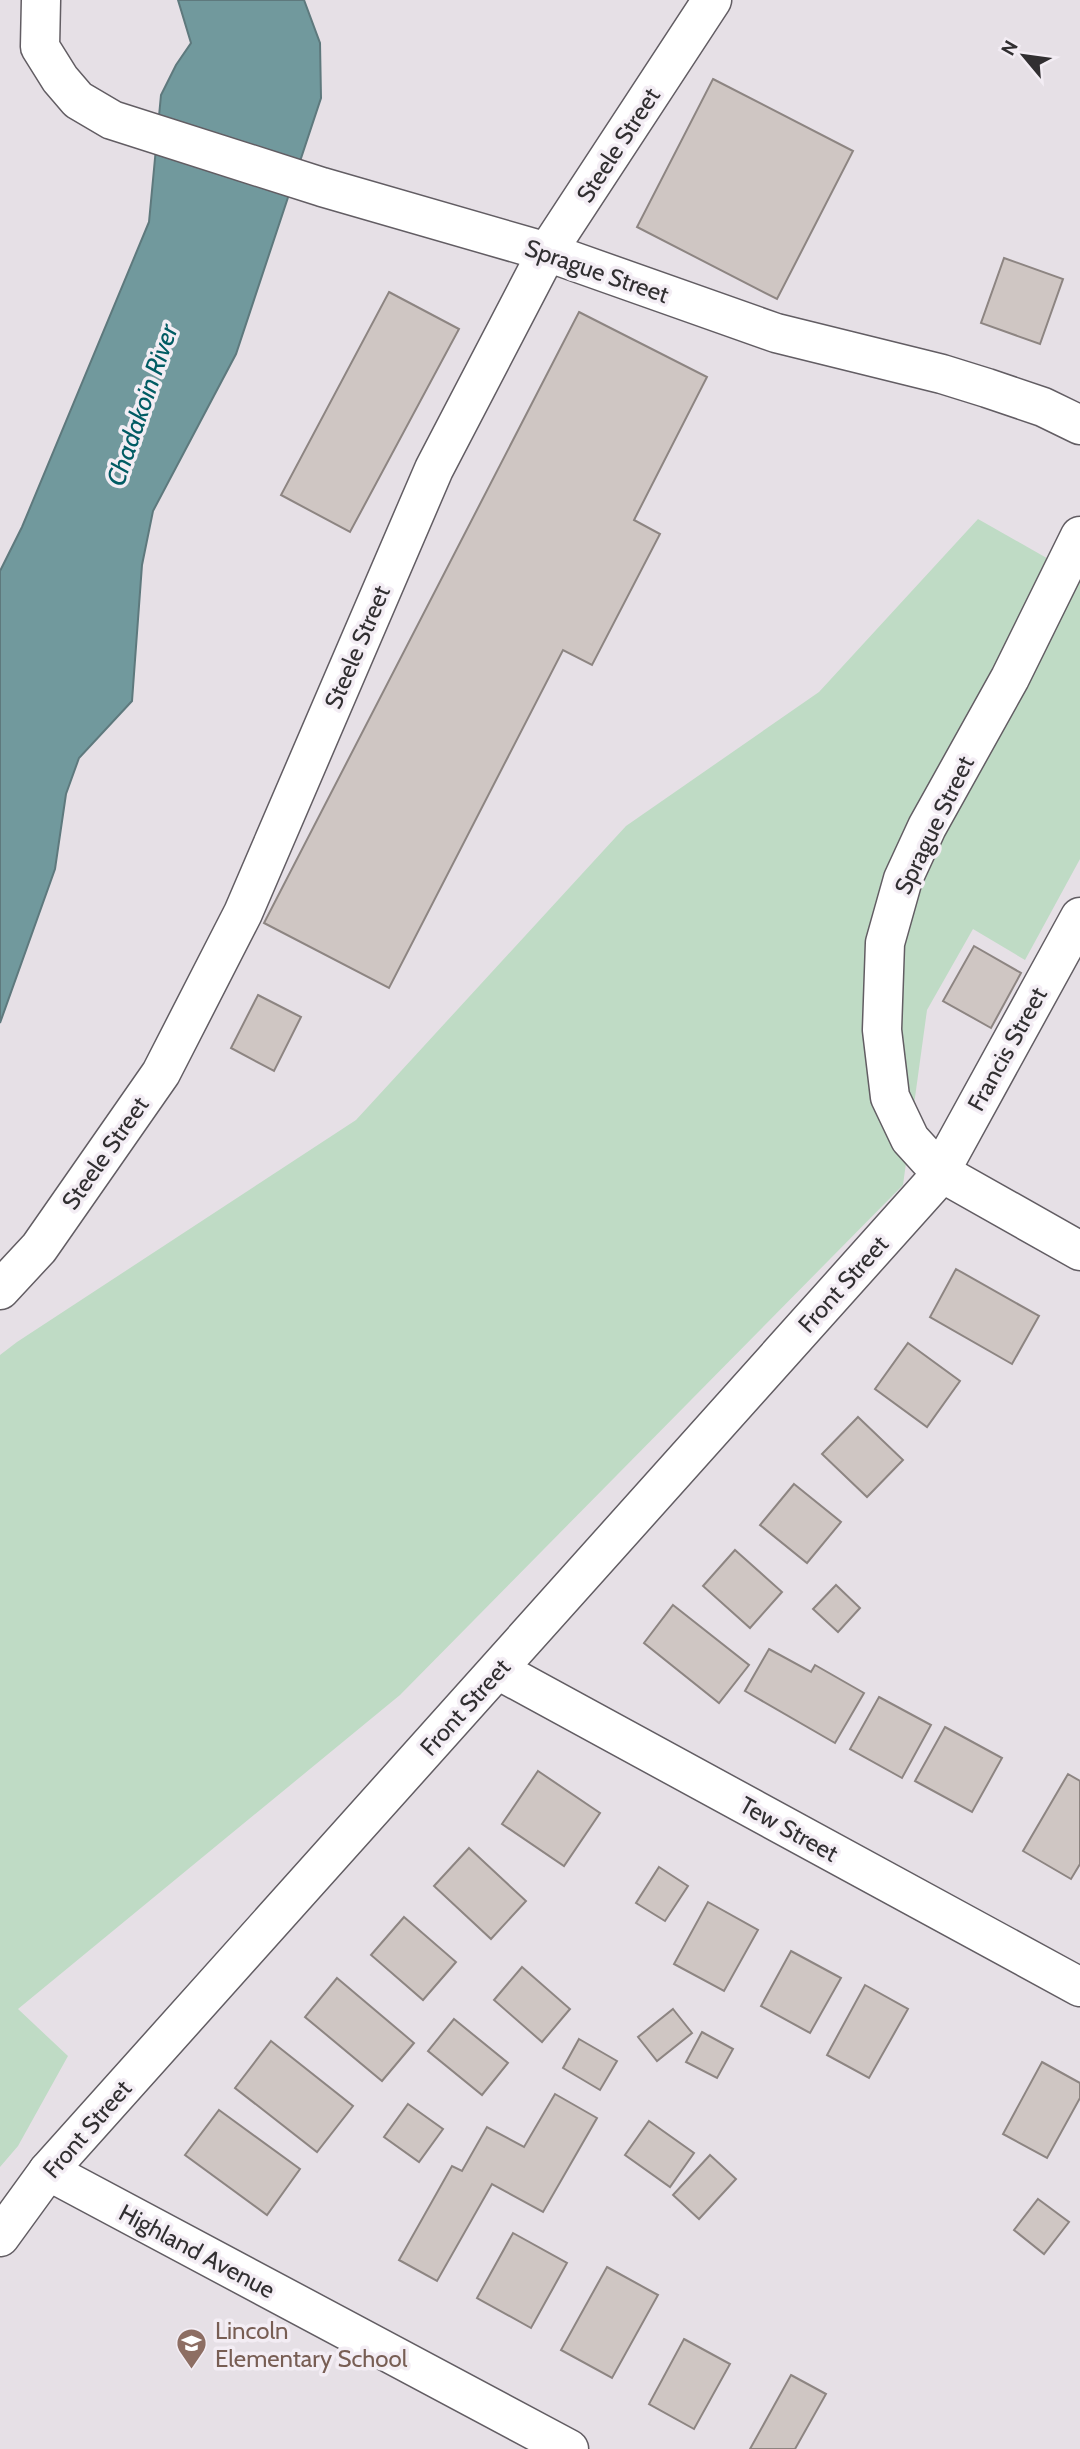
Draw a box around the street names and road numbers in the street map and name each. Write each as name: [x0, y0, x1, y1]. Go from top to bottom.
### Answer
street label: Steele Street: [570, 82, 666, 208]
street label: Sprague Street: [521, 233, 673, 309]
street label: Steele Street: [318, 581, 396, 713]
street label: Sprague Street: [888, 751, 980, 899]
street label: Francis Street: [961, 982, 1053, 1116]
street label: Steele Street: [56, 1091, 154, 1215]
street label: Front Street: [792, 1230, 894, 1338]
street label: Front Street: [414, 1653, 516, 1761]
street label: Tew Street: [735, 1790, 843, 1868]
street label: Front Street: [37, 2074, 137, 2184]
street label: Highland Avenue: [114, 2198, 280, 2304]

